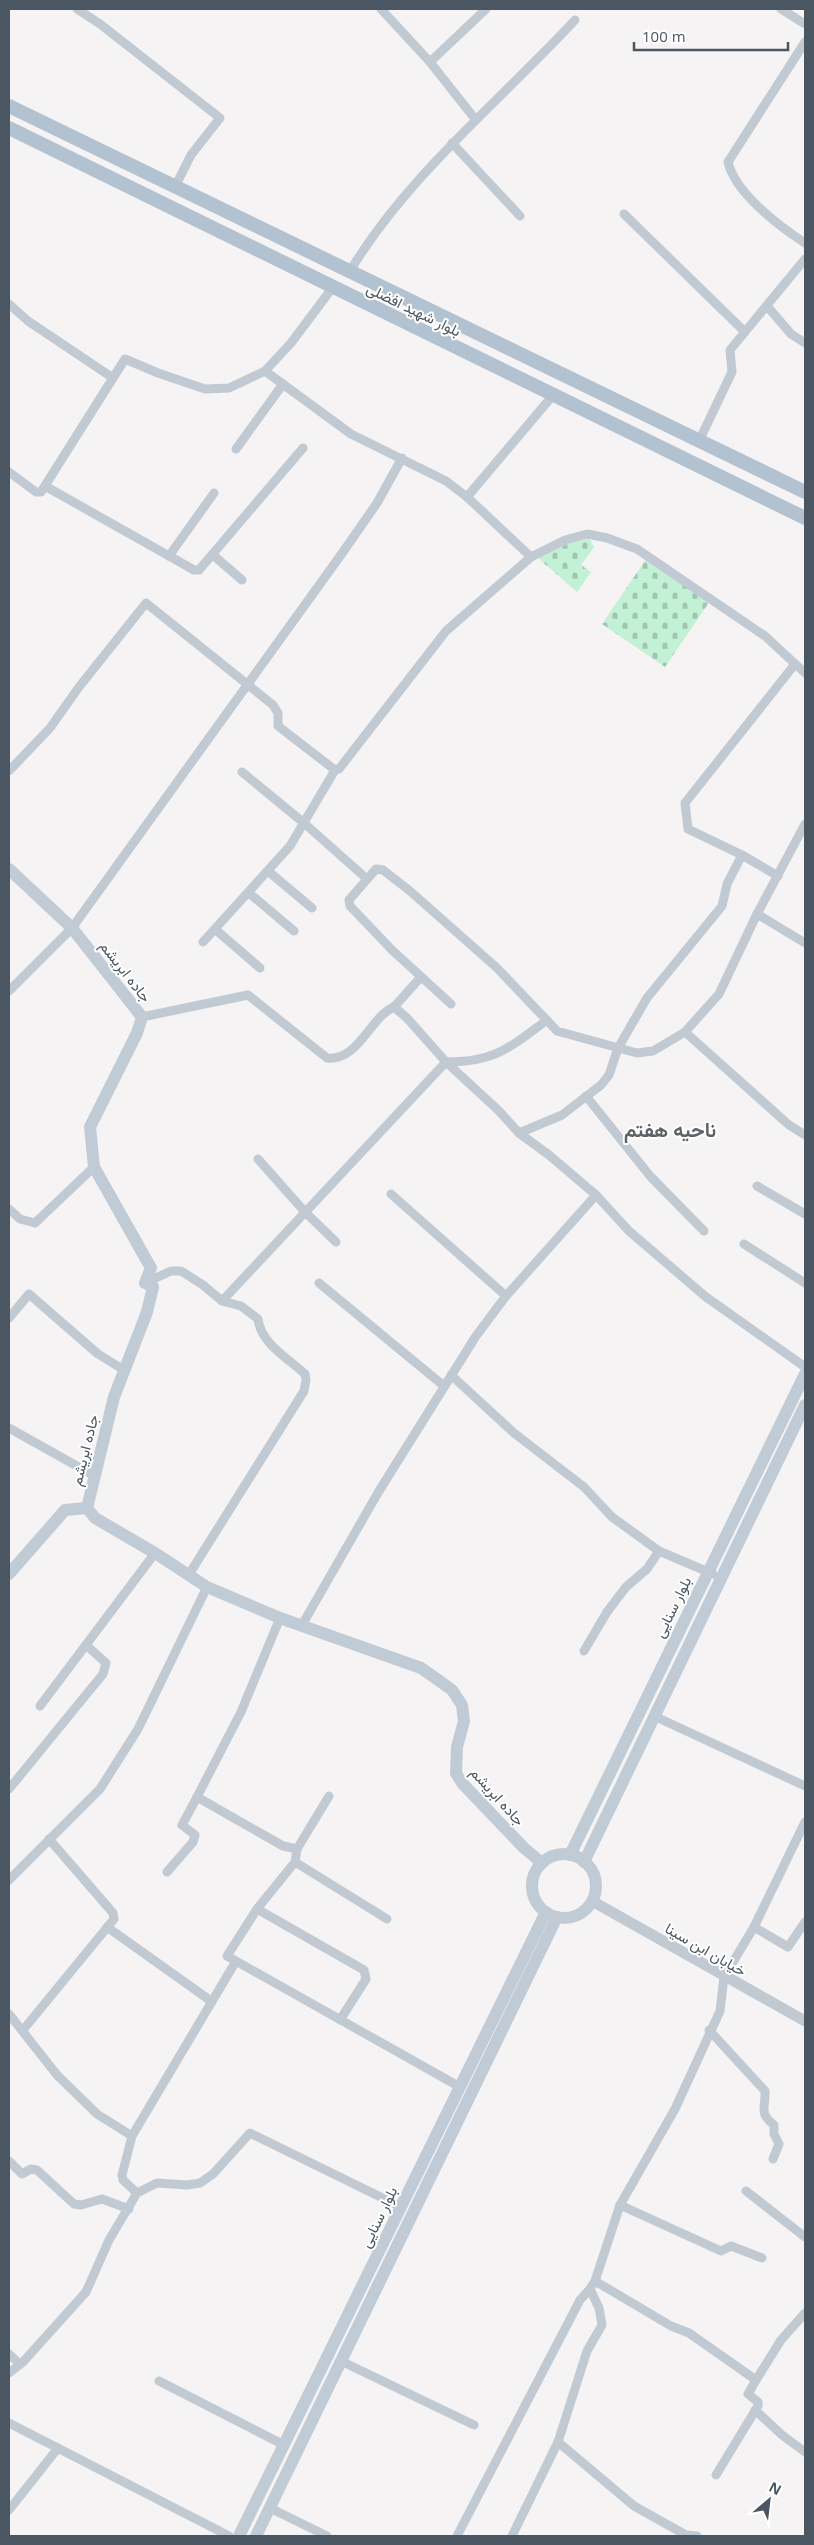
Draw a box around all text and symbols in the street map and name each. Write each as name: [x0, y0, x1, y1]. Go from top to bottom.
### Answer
scale bar: [634, 20, 788, 52]
text: 100 m: [642, 26, 686, 46]
street label: بلوار شهید افضلی: [363, 277, 465, 341]
street label: جاده ابریشم: [95, 936, 156, 1006]
district label: ناحیه هفتم: [624, 1116, 716, 1143]
street label: جاده ابریشم: [66, 1412, 103, 1488]
street label: بلوار سنایی: [649, 1573, 696, 1641]
street label: جاده ابریشم: [466, 1762, 530, 1830]
street label: خیابان ابن سینا: [661, 1918, 750, 1981]
street label: بلوار سنایی: [355, 2183, 402, 2251]
north arrow: [744, 2475, 794, 2525]
text: N: [766, 2477, 785, 2499]

